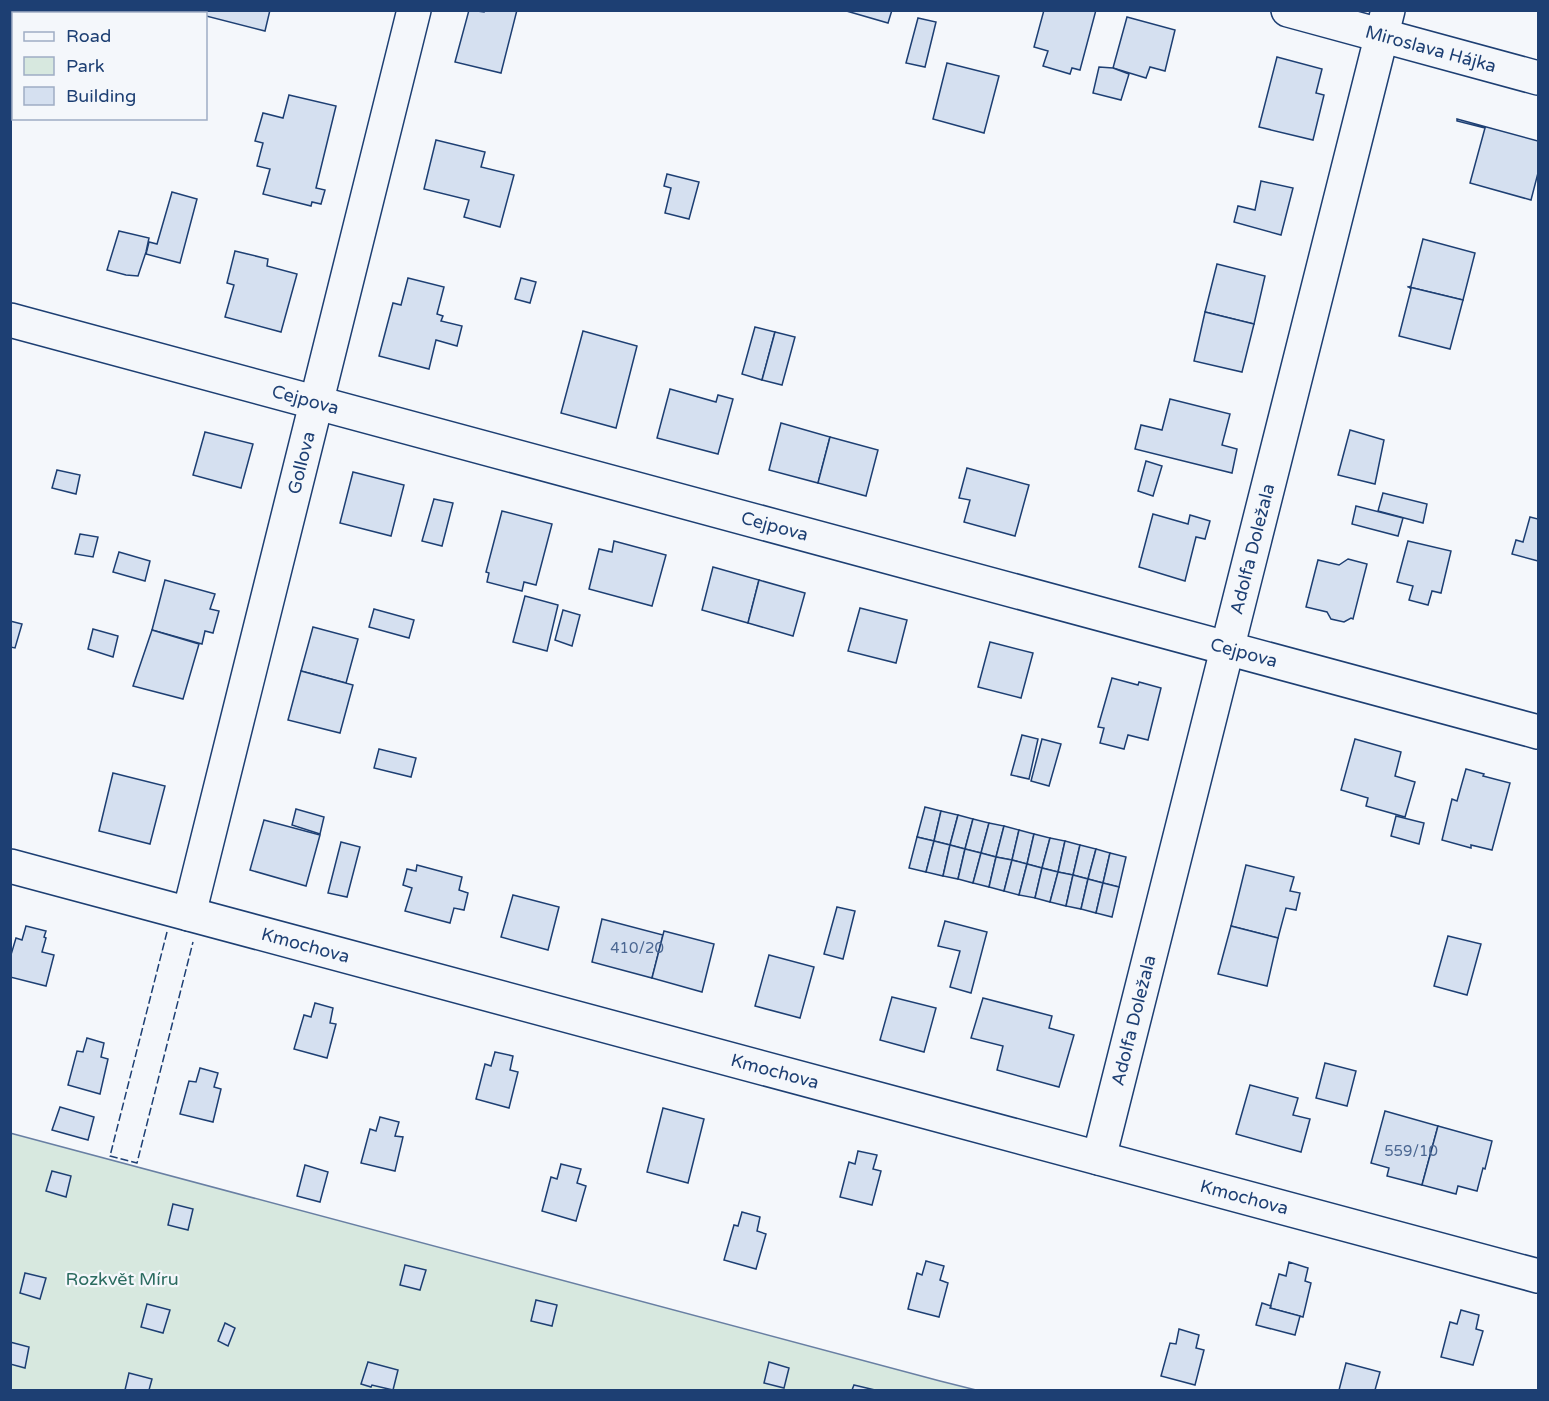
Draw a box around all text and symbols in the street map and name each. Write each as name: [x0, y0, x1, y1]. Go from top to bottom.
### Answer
legend: [12, 12, 207, 120]
street label: Miroslava Hájka: [1363, 21, 1499, 77]
text: Road: [66, 25, 111, 47]
text: Park: [66, 55, 105, 77]
text: Building: [66, 85, 136, 107]
street label: Cejpova: [269, 380, 342, 419]
street label: Gollova: [283, 429, 320, 496]
street label: Adolfa Doležala: [1225, 481, 1279, 617]
street label: Cejpova: [739, 507, 811, 546]
street label: Cejpova: [1208, 633, 1280, 672]
street label: Kmochova: [259, 923, 352, 968]
house number: 410/20: [610, 939, 664, 957]
street label: Adolfa Doležala: [1107, 953, 1161, 1088]
street label: Kmochova: [728, 1049, 822, 1094]
house number: 559/10: [1384, 1142, 1438, 1160]
street label: Kmochova: [1198, 1175, 1291, 1220]
park label: Rozkvět Míru: [65, 1268, 179, 1290]

